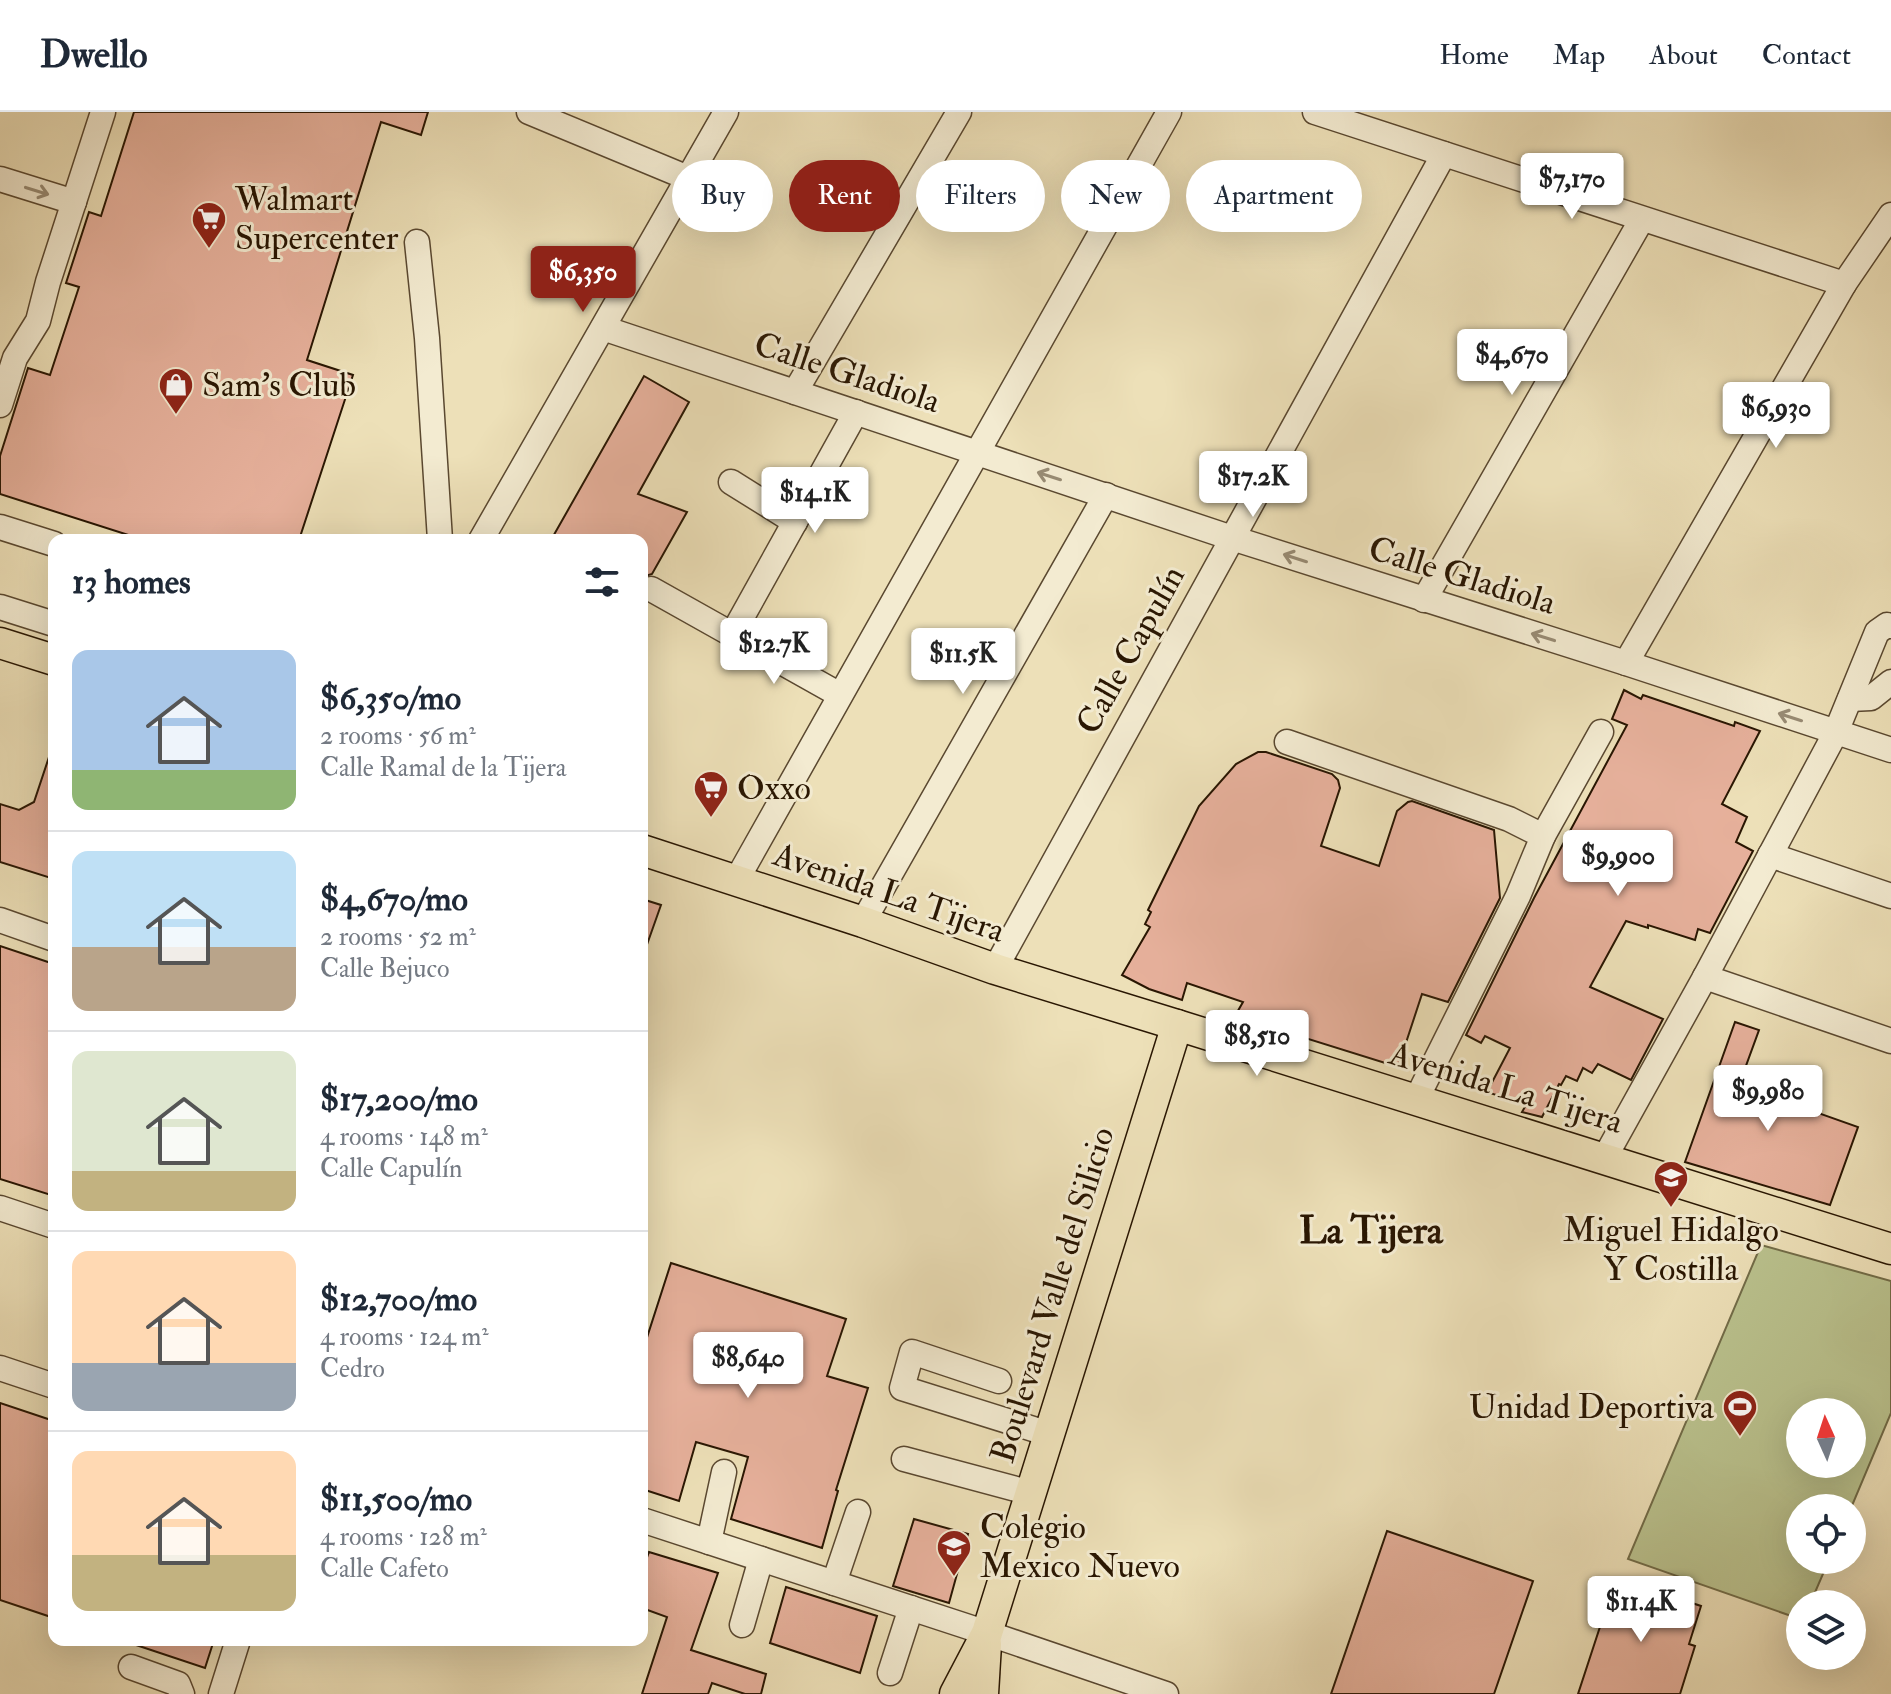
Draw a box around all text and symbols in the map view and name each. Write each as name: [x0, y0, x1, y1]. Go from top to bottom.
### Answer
text: Dwello: [40, 31, 148, 79]
text: Home: [1439, 38, 1509, 73]
text: Map: [1553, 38, 1605, 73]
text: About: [1649, 38, 1718, 73]
text: Contact: [1762, 38, 1851, 73]
pin: $7,170: [1507, 153, 1637, 221]
chip: Buy: [672, 160, 773, 232]
chip: Rent: [789, 160, 900, 232]
chip: Filters: [916, 160, 1045, 232]
chip: New: [1061, 160, 1170, 232]
chip: Apartment: [1186, 160, 1362, 232]
text: $7,170: [1539, 163, 1605, 195]
place label: Walmart Supercenter: [234, 178, 399, 260]
one-way arrow: [24, 184, 49, 199]
supermarket icon: Walmart Supercenter: [190, 200, 228, 250]
pin: $6,350: [518, 246, 648, 314]
text: $6,350: [549, 256, 617, 288]
street label: Calle Gladiola: [748, 323, 946, 424]
pin: $4,670: [1447, 329, 1577, 397]
text: $4,670: [1475, 339, 1549, 371]
place label: Sam's Club: [202, 364, 356, 407]
shop icon: Sam's Club: [157, 366, 195, 416]
pin: $6,930: [1711, 382, 1841, 450]
text: $6,930: [1741, 392, 1811, 424]
pin: $17.2K: [1188, 451, 1318, 519]
text: $17.2K: [1217, 461, 1289, 493]
pin: $14.1K: [750, 467, 880, 535]
one-way arrow: [1036, 467, 1061, 482]
text: $14.1K: [779, 477, 851, 509]
street label: Calle Gladiola: [1363, 527, 1562, 625]
one-way arrow: [1283, 550, 1308, 565]
street label: Calle Capulín: [1067, 558, 1195, 742]
icon: filters: [580, 560, 624, 604]
text: 13 homes: [72, 561, 191, 604]
pin: $12.7K: [709, 618, 839, 686]
text: $12.7K: [738, 628, 810, 660]
pin: $11.5K: [898, 628, 1028, 696]
one-way arrow: [1531, 629, 1556, 643]
text: $11.5K: [929, 638, 997, 670]
text: $6,350/mo: [320, 677, 461, 720]
icon: home: [136, 682, 232, 778]
one-way arrow: [1778, 709, 1804, 724]
text: 2 rooms · 56 m²: [320, 720, 476, 752]
text: Calle Ramal de la Tijera: [320, 752, 567, 784]
place label: Oxxo: [737, 767, 811, 810]
supermarket icon: Oxxo: [692, 769, 730, 819]
pin: $9,900: [1553, 830, 1683, 898]
street label: Avenida La Tijera: [767, 833, 1011, 953]
text: $9,900: [1581, 840, 1655, 872]
text: $4,670/mo: [320, 878, 468, 921]
icon: home: [136, 883, 232, 979]
text: 2 rooms · 52 m²: [320, 921, 476, 953]
text: Calle Bejuco: [320, 953, 450, 985]
pin: $8,510: [1192, 1010, 1322, 1078]
text: $8,510: [1224, 1020, 1290, 1052]
street label: Avenida La Tijera: [1383, 1032, 1629, 1144]
pin: $9,980: [1703, 1065, 1833, 1133]
text: $9,980: [1731, 1075, 1805, 1107]
text: $17,200/mo: [320, 1078, 478, 1121]
icon: home: [136, 1083, 232, 1179]
text: 4 rooms · 148 m²: [320, 1121, 488, 1153]
street label: Boulevard Valle del Silicio: [981, 1122, 1125, 1468]
text: Calle Capulín: [320, 1153, 462, 1185]
school or university icon: Miguel Hidalgo Y Costilla: [1652, 1159, 1690, 1209]
district label: La Tijera: [1299, 1207, 1444, 1255]
place label: Miguel Hidalgo Y Costilla: [1563, 1209, 1779, 1291]
text: $12,700/mo: [320, 1278, 477, 1321]
icon: home: [136, 1283, 232, 1379]
text: 4 rooms · 124 m²: [320, 1321, 489, 1353]
pin: $8,640: [683, 1332, 813, 1400]
text: $8,640: [711, 1342, 785, 1374]
text: Cedro: [320, 1353, 385, 1385]
place label: Unidad Deportiva: [1469, 1386, 1715, 1429]
sports icon: Unidad Deportiva: [1721, 1388, 1759, 1438]
north arrow: [1786, 1398, 1866, 1478]
map controls: [1786, 1398, 1866, 1670]
text: $11,500/mo: [320, 1478, 472, 1521]
icon: home: [136, 1483, 232, 1579]
button: locate: [1786, 1494, 1866, 1574]
place label: Colegio Mexico Nuevo: [980, 1506, 1180, 1588]
text: 4 rooms · 128 m²: [320, 1521, 487, 1553]
school or university icon: Colegio Mexico Nuevo: [935, 1528, 973, 1578]
text: Calle Cafeto: [320, 1553, 449, 1585]
pin: $11.4K: [1576, 1576, 1706, 1644]
text: $11.4K: [1606, 1586, 1676, 1618]
button: layers: [1786, 1590, 1866, 1670]

